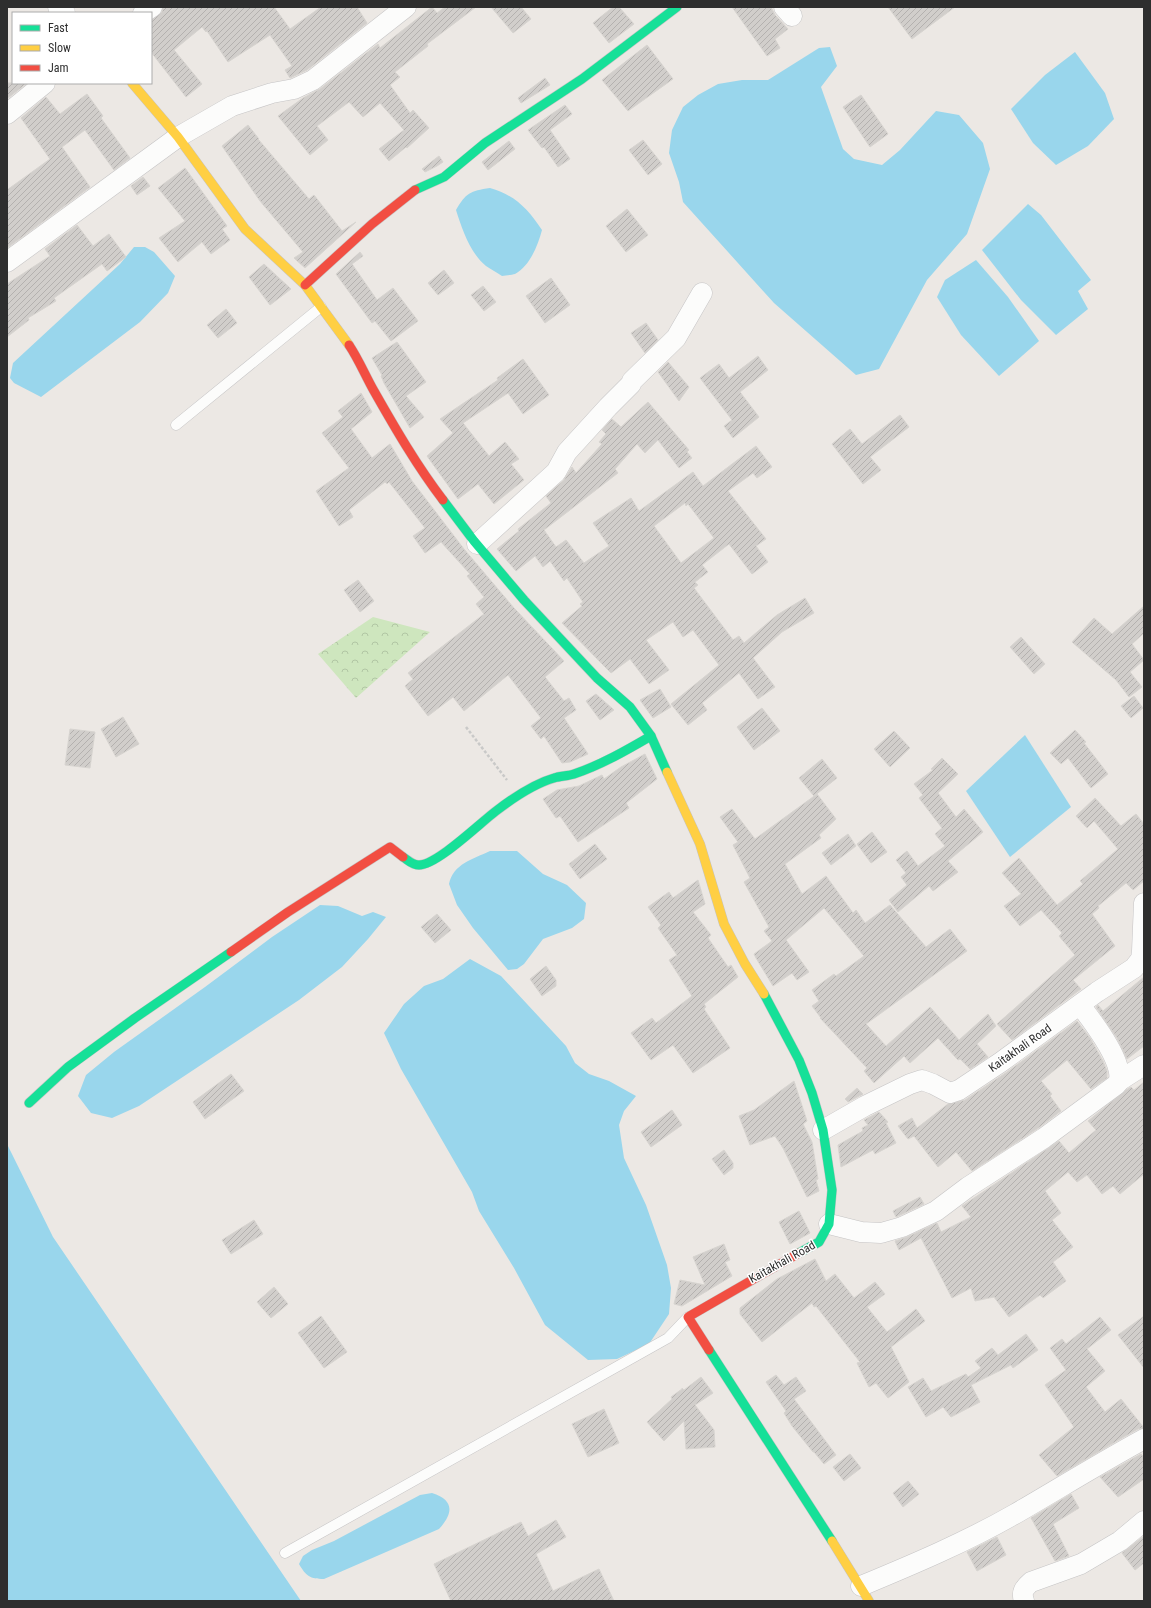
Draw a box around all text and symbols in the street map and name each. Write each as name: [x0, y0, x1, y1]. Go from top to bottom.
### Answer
legend: [12, 12, 152, 84]
text: Fast: [48, 21, 69, 35]
text: Slow: [48, 41, 71, 55]
text: Jam: [48, 61, 69, 75]
street label: Kaitakhali Road: [986, 1021, 1054, 1075]
street label: Kaitakhali Road: [746, 1238, 818, 1286]

